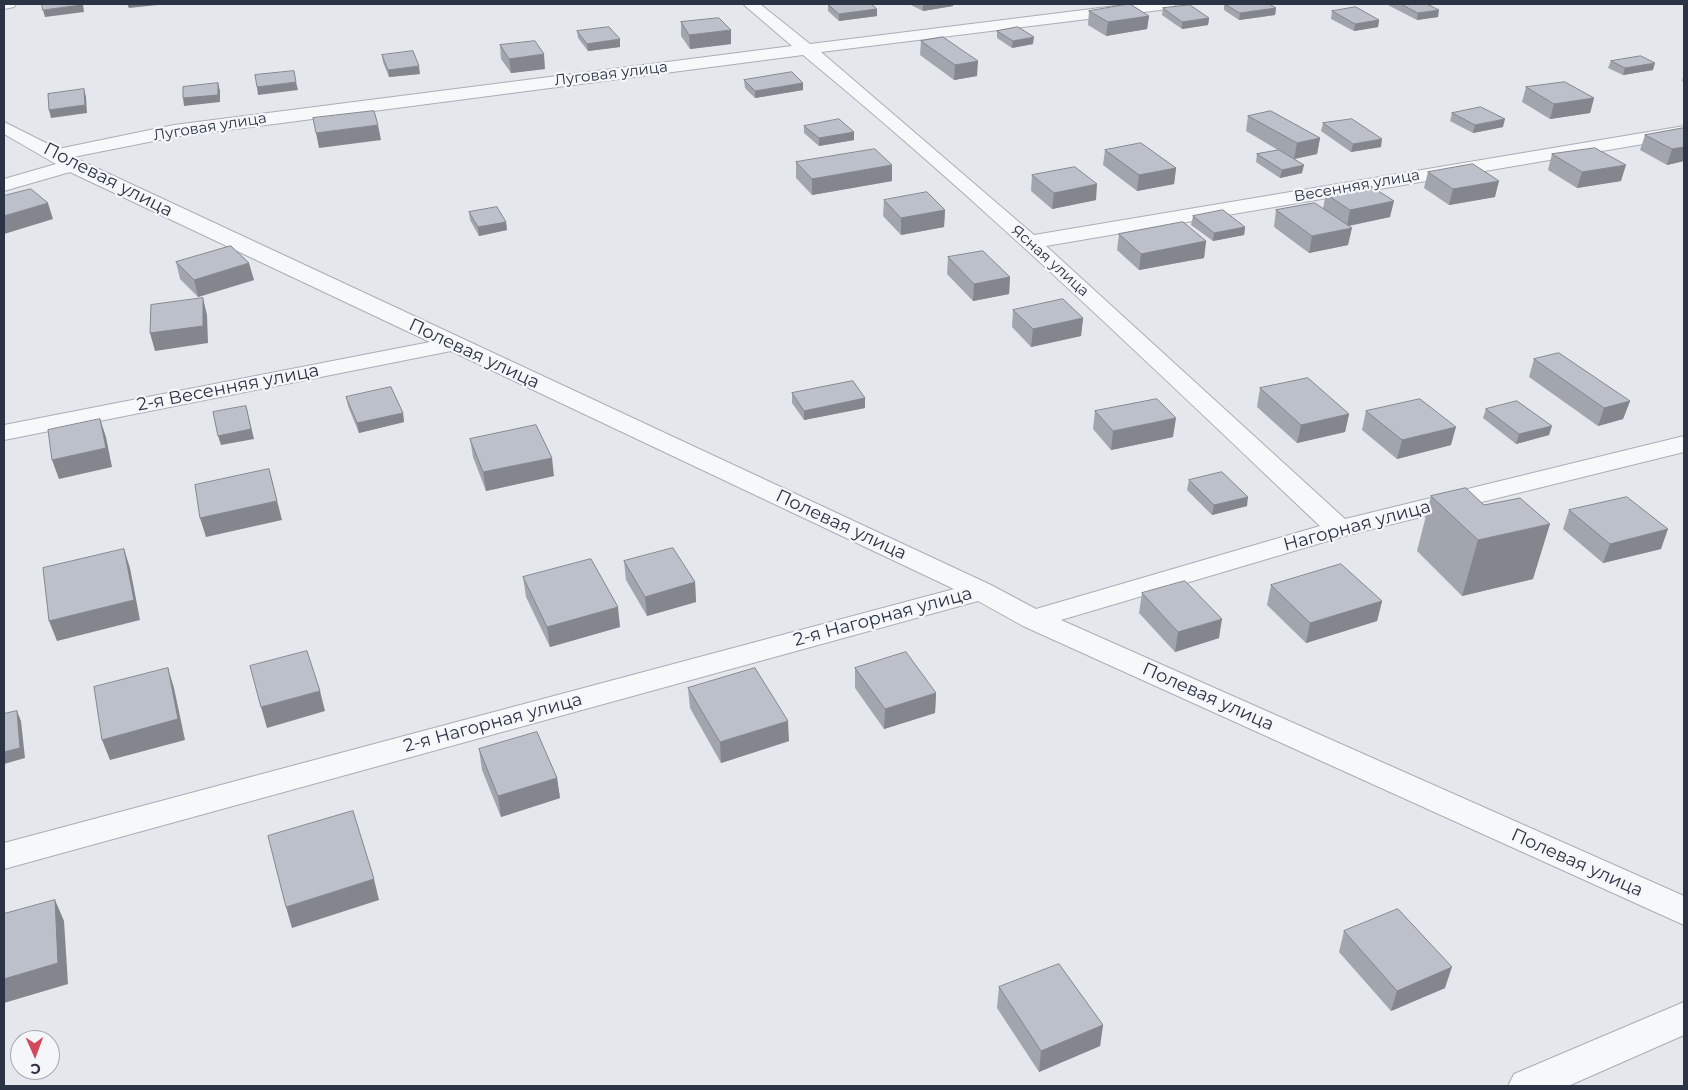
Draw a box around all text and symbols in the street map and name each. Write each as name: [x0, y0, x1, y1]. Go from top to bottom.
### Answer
street label: Луговая улица: [553, 58, 669, 90]
street label: Луговая улица: [152, 109, 268, 145]
street label: Полевая улица: [40, 138, 176, 222]
street label: Весенняя улица: [1293, 166, 1421, 206]
street label: Ясная улица: [1008, 221, 1092, 301]
street label: Полевая улица: [405, 314, 543, 394]
street label: 2-я Весенняя улица: [135, 360, 321, 416]
street label: Полевая улица: [772, 485, 910, 565]
street label: Нагорная улица: [1281, 496, 1433, 556]
street label: 2-я Нагорная улица: [791, 583, 975, 651]
street label: Полевая улица: [1139, 658, 1277, 736]
street label: 2-я Нагорная улица: [401, 689, 585, 757]
street label: Полевая улица: [1508, 824, 1646, 902]
north arrow: [10, 1030, 60, 1080]
text: С: [30, 1060, 41, 1078]

